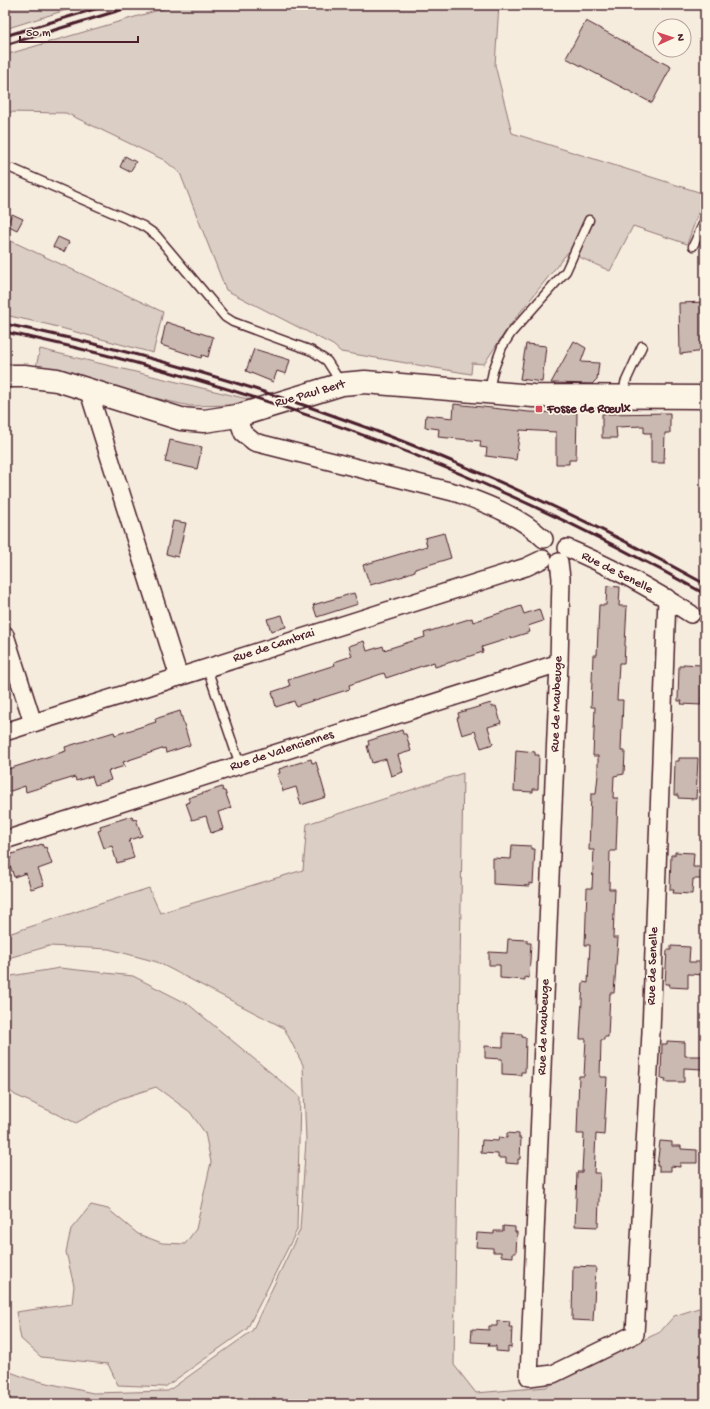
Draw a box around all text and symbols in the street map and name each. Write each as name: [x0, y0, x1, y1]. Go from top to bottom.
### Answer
scale bar: [20, 18, 138, 44]
north arrow: [652, 18, 692, 58]
text: 50 m: [26, 27, 51, 41]
text: N: [674, 34, 686, 41]
street label: Rue Paul Bert: [273, 376, 348, 411]
place label: Fosse de Rœulx: [546, 402, 631, 417]
marker: Fosse de Rœulx: [534, 404, 544, 414]
street label: Rue de Senelle: [579, 549, 655, 598]
street label: Rue de Cambrai: [231, 626, 317, 666]
street label: Rue de Maubeuge: [548, 655, 566, 752]
street label: Rue de Valenciennes: [228, 727, 337, 775]
street label: Rue de Senelle: [644, 926, 662, 1005]
street label: Rue de Maubeuge: [535, 978, 553, 1075]

